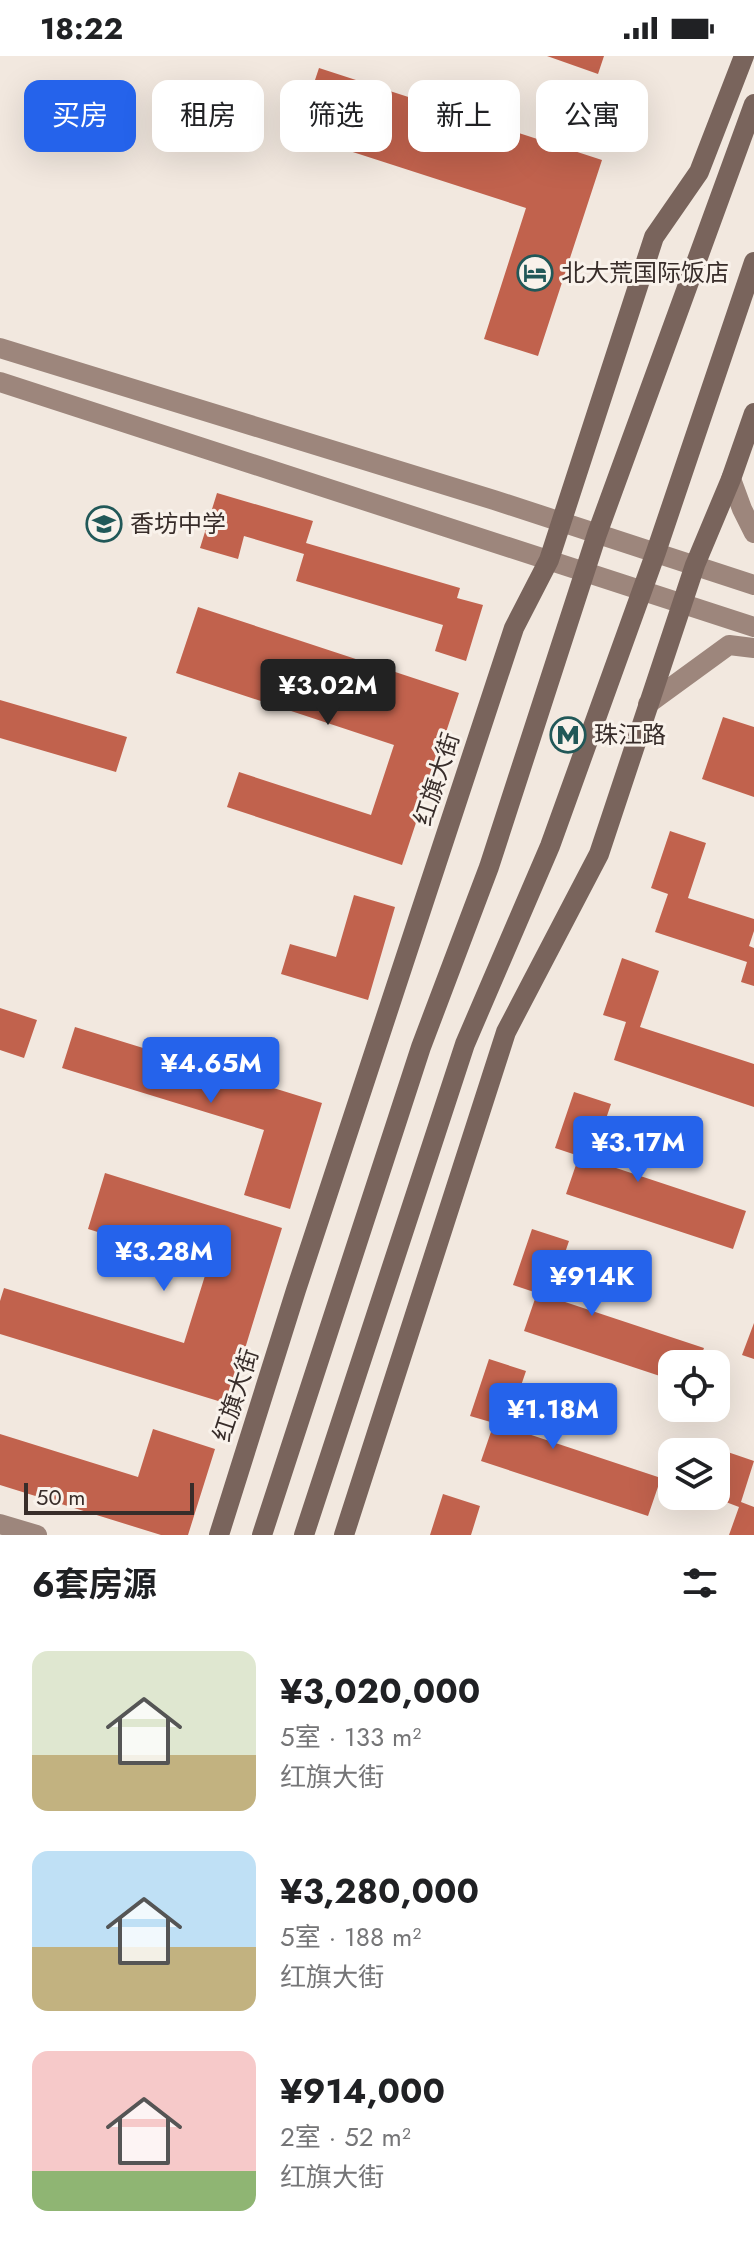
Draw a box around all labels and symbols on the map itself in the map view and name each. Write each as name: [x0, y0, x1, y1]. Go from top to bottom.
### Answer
hotel icon: 北大荒国际饭店: [516, 254, 554, 292]
place label: 北大荒国际饭店: [561, 255, 729, 290]
school or university icon: 香坊中学: [85, 505, 123, 543]
place label: 香坊中学: [130, 506, 226, 541]
pin: ¥3.02M: [263, 659, 393, 727]
metro station icon: 珠江路: [549, 716, 587, 754]
place label: 珠江路: [594, 717, 666, 752]
street label: 红旗大街: [405, 728, 468, 830]
pin: ¥4.65M: [146, 1037, 276, 1105]
pin: ¥3.17M: [573, 1116, 703, 1184]
pin: ¥3.28M: [99, 1225, 229, 1293]
pin: ¥914K: [536, 1250, 648, 1318]
street label: 红旗大街: [204, 1344, 267, 1446]
pin: ¥1.18M: [488, 1383, 618, 1451]
scale bar: [24, 1479, 194, 1515]

